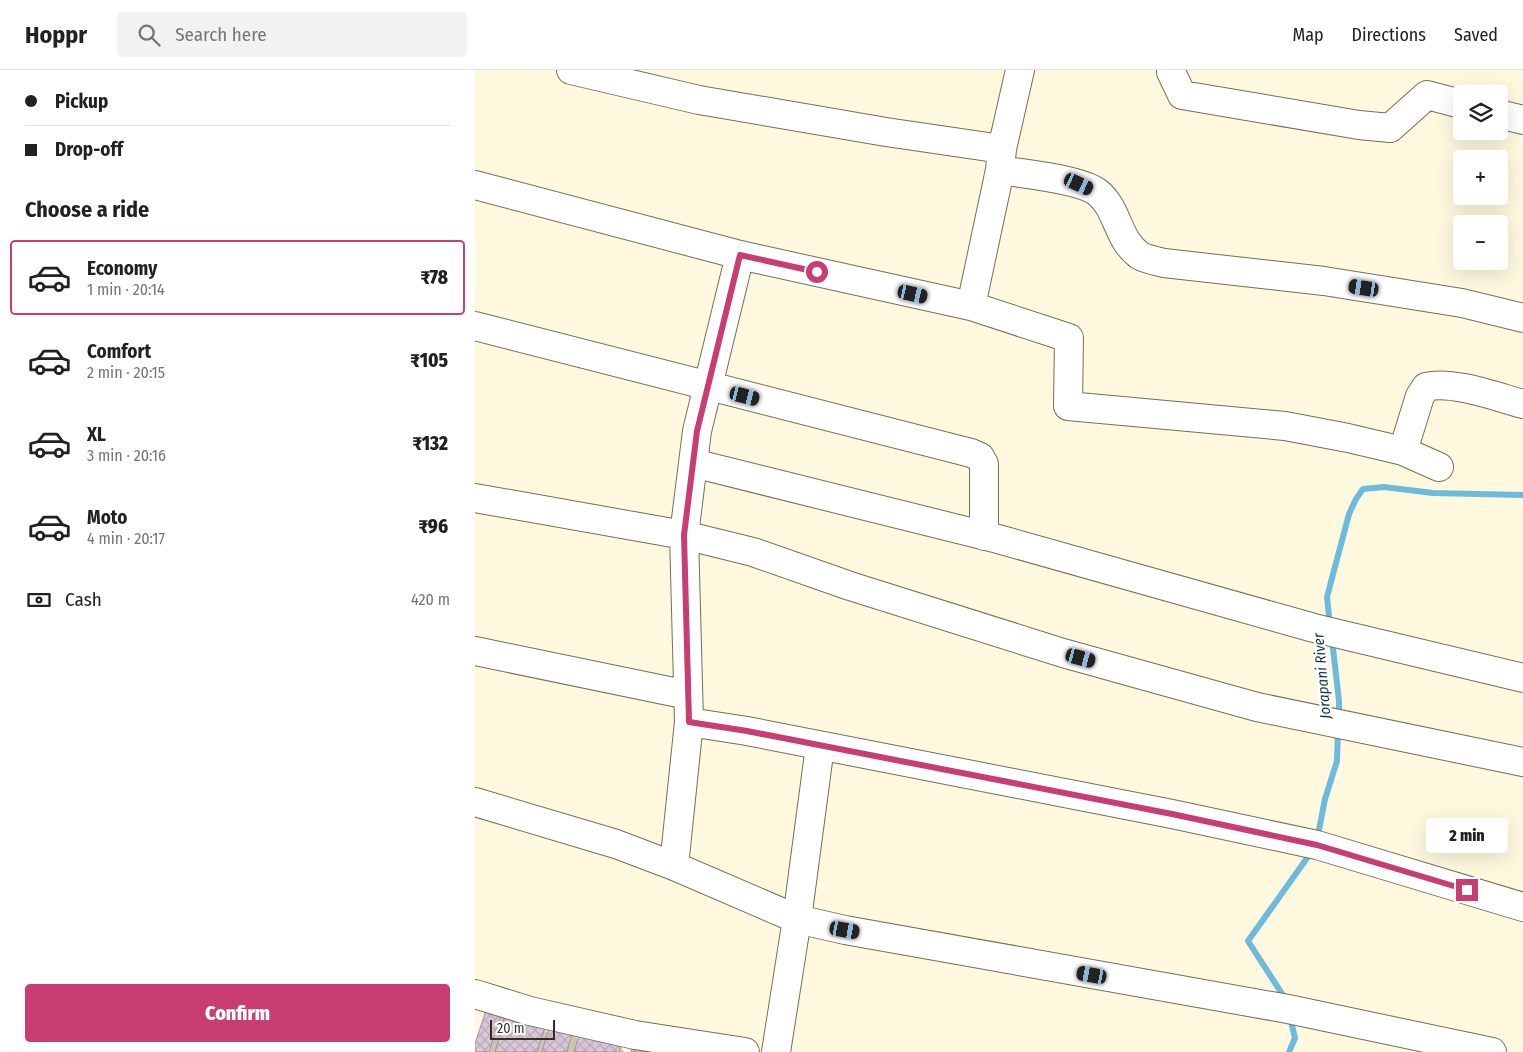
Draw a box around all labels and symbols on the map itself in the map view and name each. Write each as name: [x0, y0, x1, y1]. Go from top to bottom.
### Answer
car: [1062, 171, 1095, 197]
route start: [806, 261, 828, 283]
car: [1348, 278, 1379, 298]
car: [896, 283, 929, 305]
car: [728, 385, 761, 407]
water label: Jorapani River: [1309, 632, 1335, 721]
car: [1064, 647, 1097, 669]
callout: 2 min: [1426, 818, 1508, 852]
route end: [1456, 879, 1478, 901]
car: [828, 920, 861, 940]
car: [1075, 965, 1108, 985]
scale bar: [490, 1017, 555, 1040]

